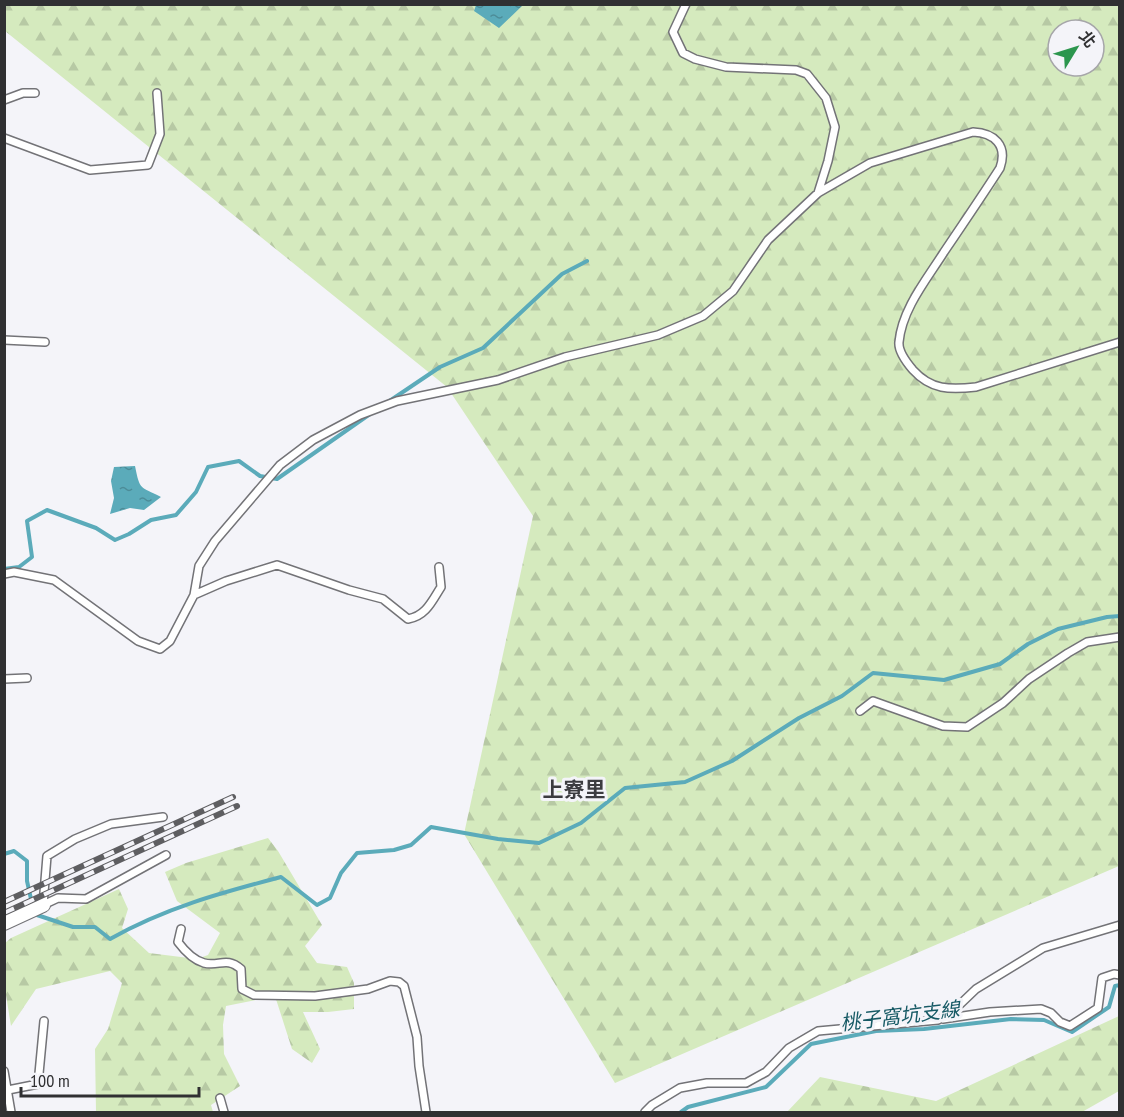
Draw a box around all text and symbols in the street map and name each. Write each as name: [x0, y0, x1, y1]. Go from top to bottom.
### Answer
north arrow: [1046, 18, 1106, 78]
text: 北: [1075, 26, 1101, 51]
district label: 上寮里: [543, 776, 606, 803]
water label: 桃子窩坑支線: [839, 996, 963, 1036]
scale bar: [21, 1060, 200, 1098]
text: 100 m: [30, 1069, 70, 1092]

